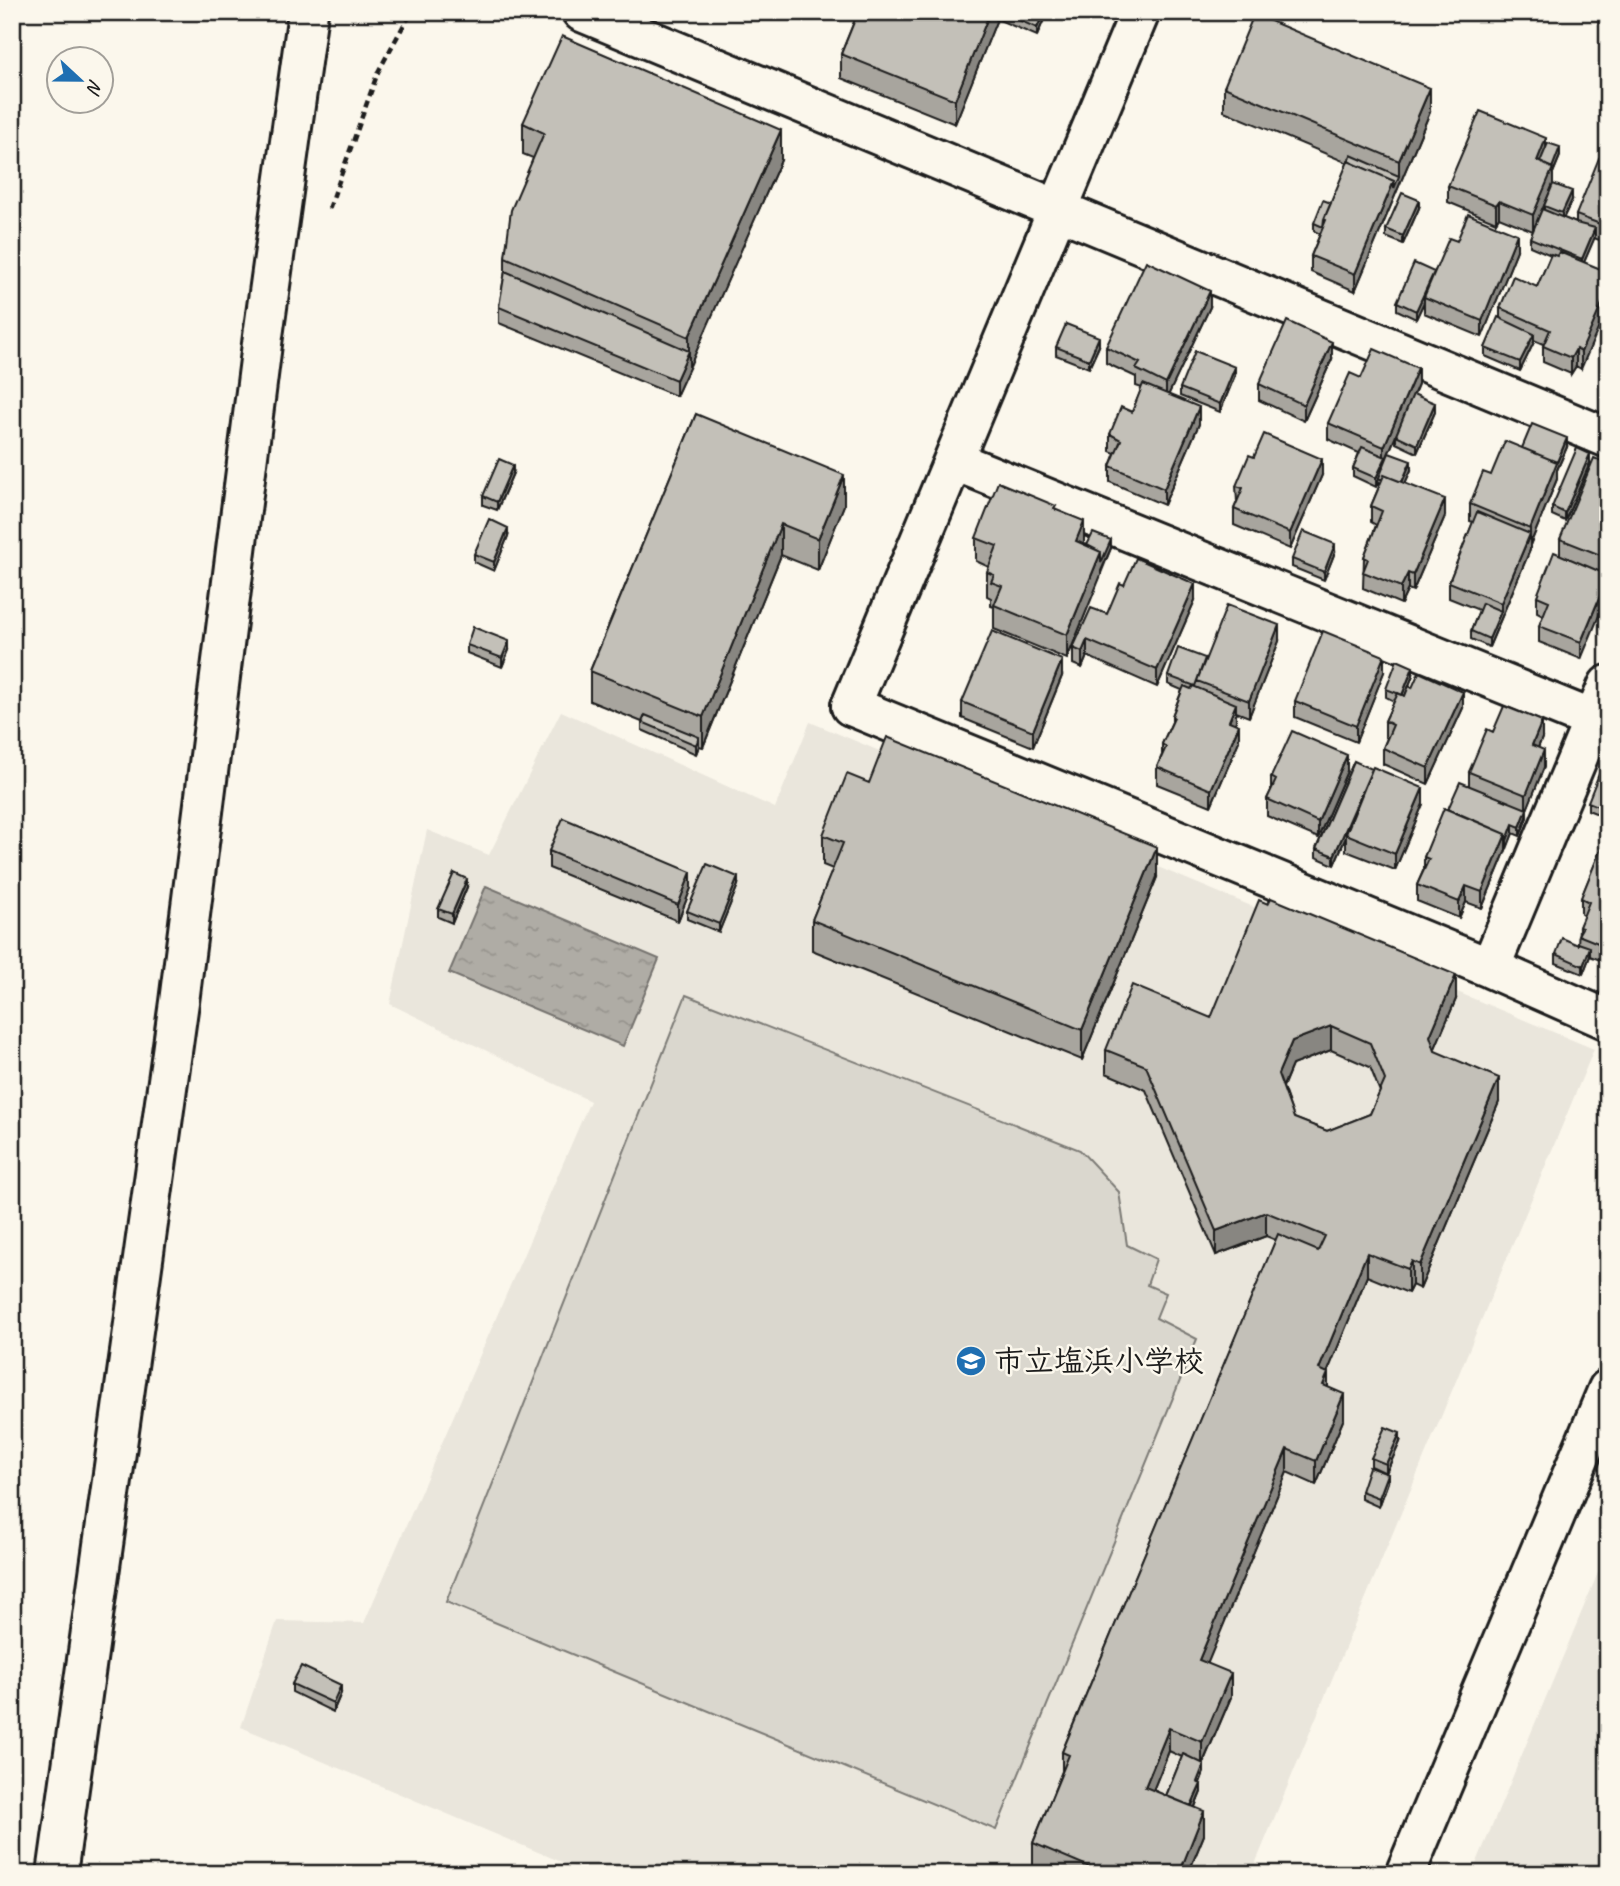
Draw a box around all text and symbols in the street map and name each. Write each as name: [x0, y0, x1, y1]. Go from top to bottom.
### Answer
north arrow: [46, 46, 116, 116]
text: N: [80, 76, 108, 99]
place label: 市立塩浜小学校: [994, 1342, 1204, 1380]
school or university icon: 市立塩浜小学校: [954, 1344, 988, 1378]

